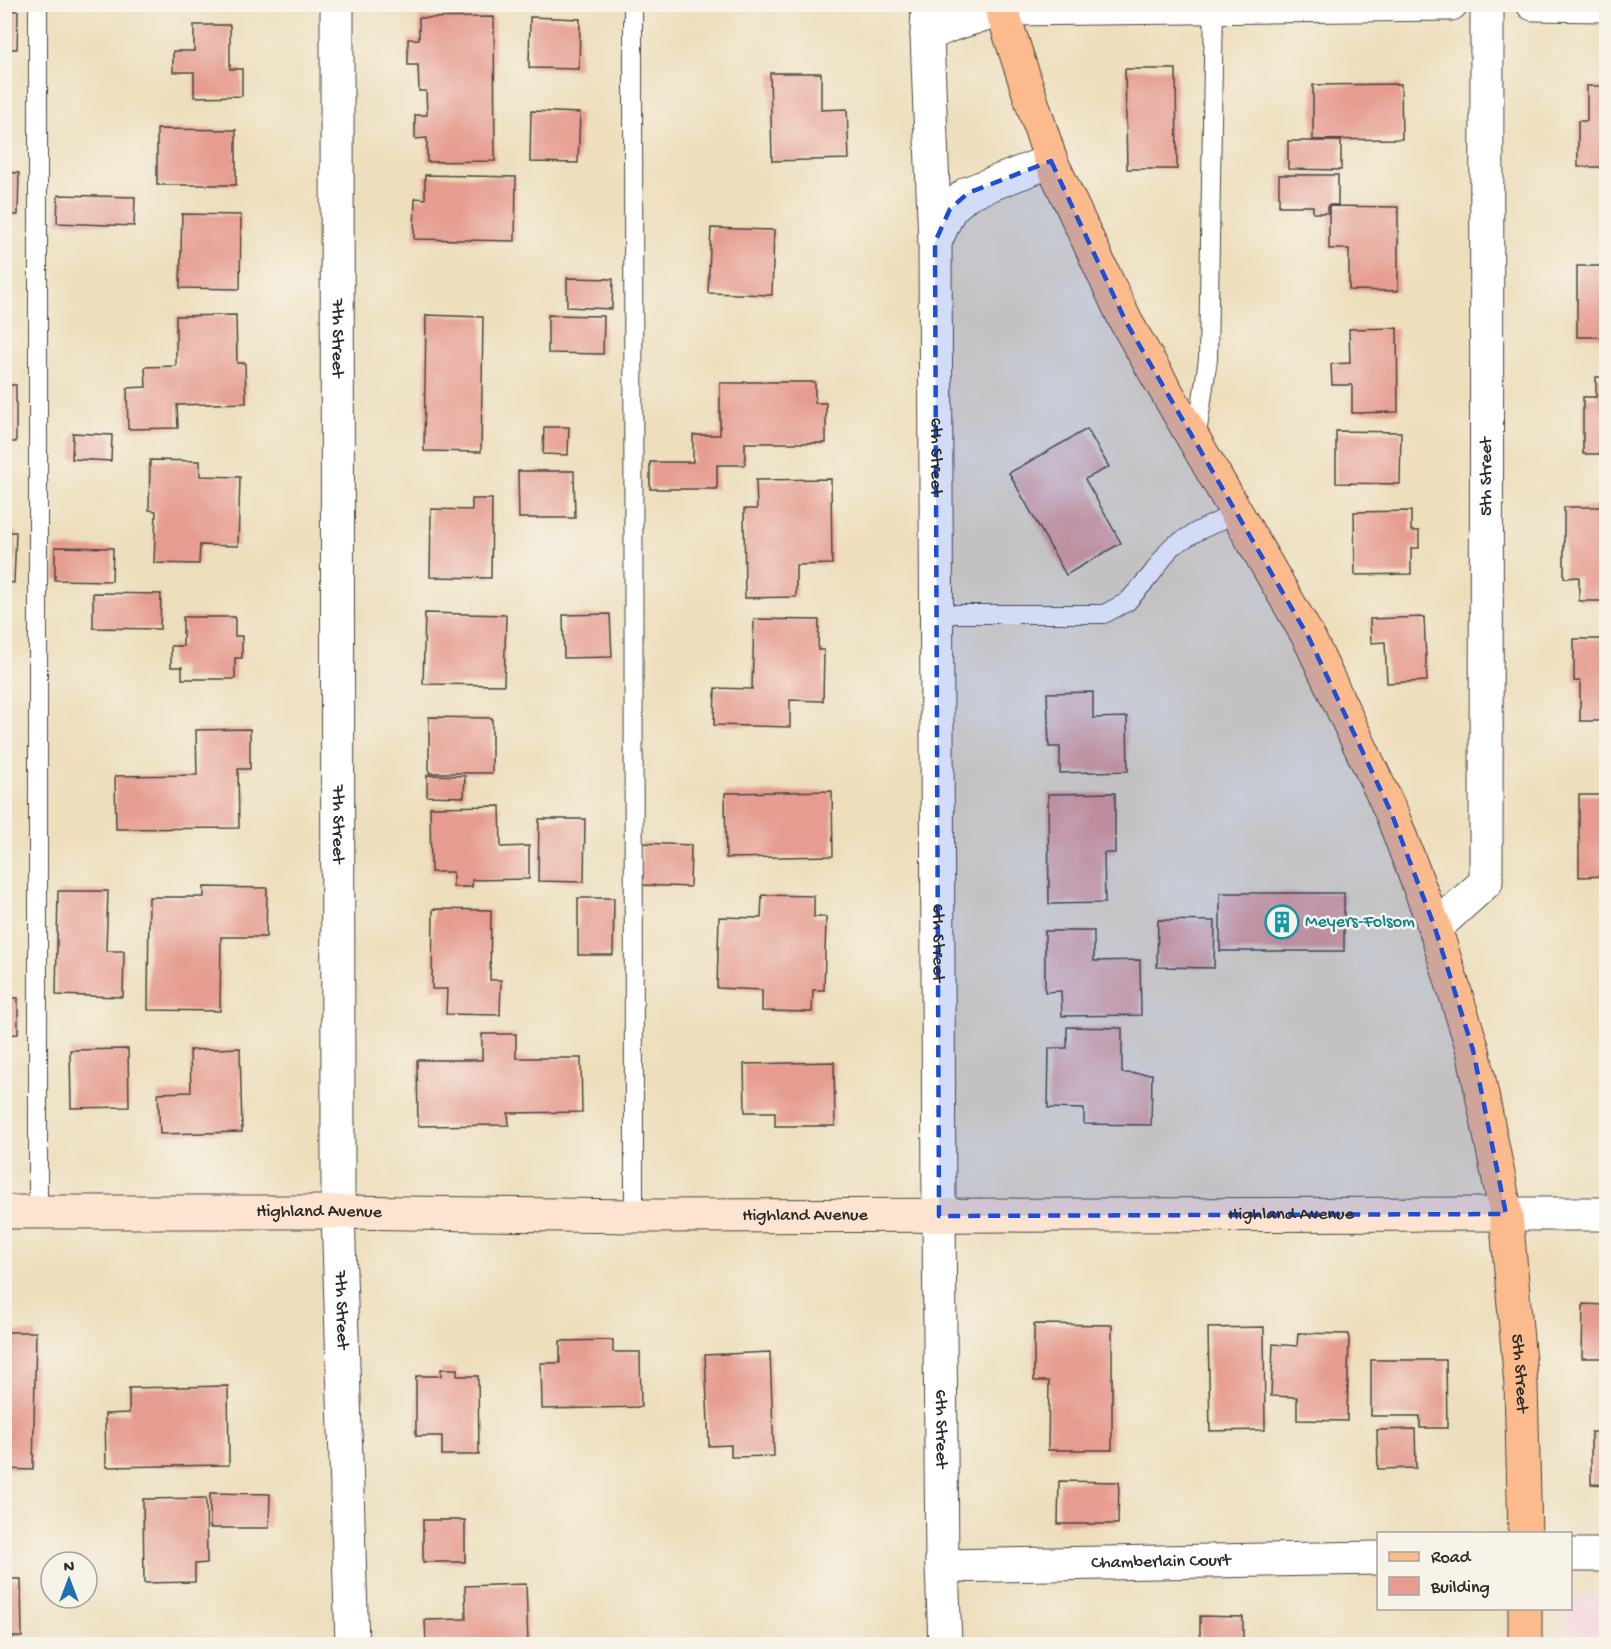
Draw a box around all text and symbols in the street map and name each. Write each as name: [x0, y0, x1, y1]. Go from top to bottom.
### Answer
street label: 7th Street: [327, 298, 348, 379]
street label: 6th Street: [925, 418, 947, 498]
street label: 5th Street: [1476, 436, 1497, 516]
street label: 7th Street: [327, 784, 348, 865]
street label: 6th Street: [927, 904, 949, 984]
building icon: Meyers-Folsom: [1264, 904, 1300, 940]
place label: Meyers-Folsom: [1305, 912, 1415, 933]
street label: Highland Avenue: [256, 1202, 383, 1223]
street label: Highland Avenue: [1228, 1204, 1355, 1225]
street label: Highland Avenue: [742, 1205, 869, 1226]
street label: 7th Street: [329, 1269, 353, 1351]
street label: 5th Street: [1506, 1333, 1532, 1414]
street label: 6th Street: [930, 1389, 952, 1470]
legend: [1377, 1532, 1572, 1610]
text: Road: [1431, 1548, 1472, 1569]
north arrow: [39, 1550, 99, 1610]
street label: Chamberlain Court: [1091, 1550, 1232, 1574]
text: N: [64, 1559, 75, 1578]
text: Building: [1430, 1578, 1490, 1599]

